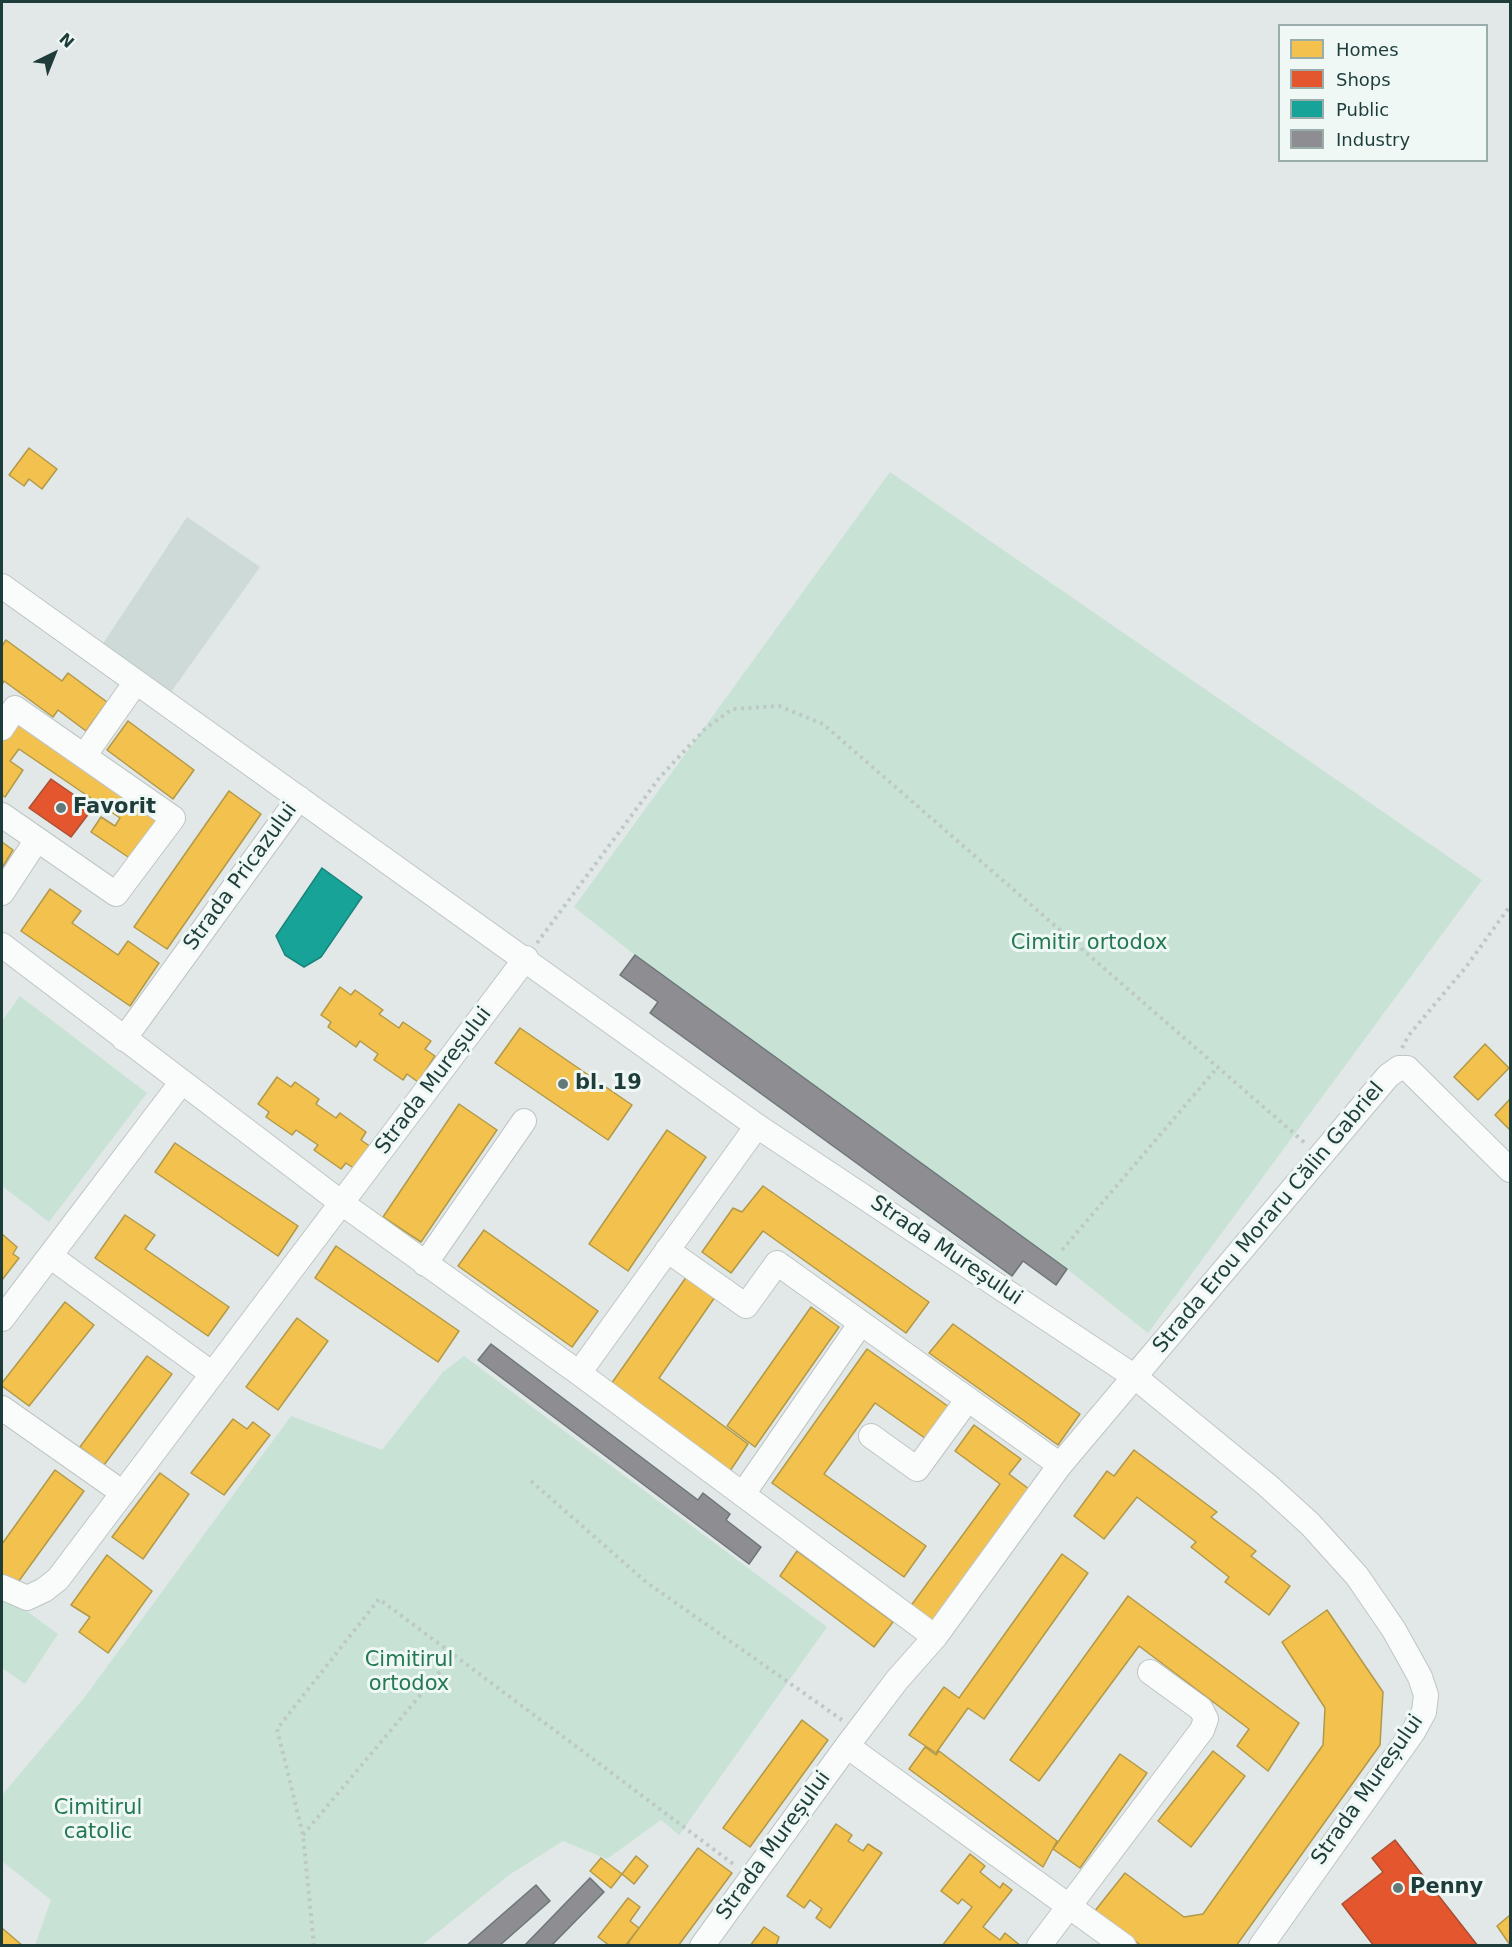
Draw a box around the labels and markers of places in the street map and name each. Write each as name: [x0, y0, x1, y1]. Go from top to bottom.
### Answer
place label: Favorit: [73, 795, 156, 821]
marker: Favorit: [54, 801, 68, 815]
place label: bl. 19: [575, 1071, 642, 1097]
marker: bl. 19: [556, 1077, 570, 1091]
place label: Penny: [1410, 1875, 1483, 1901]
marker: Penny: [1391, 1881, 1405, 1895]

